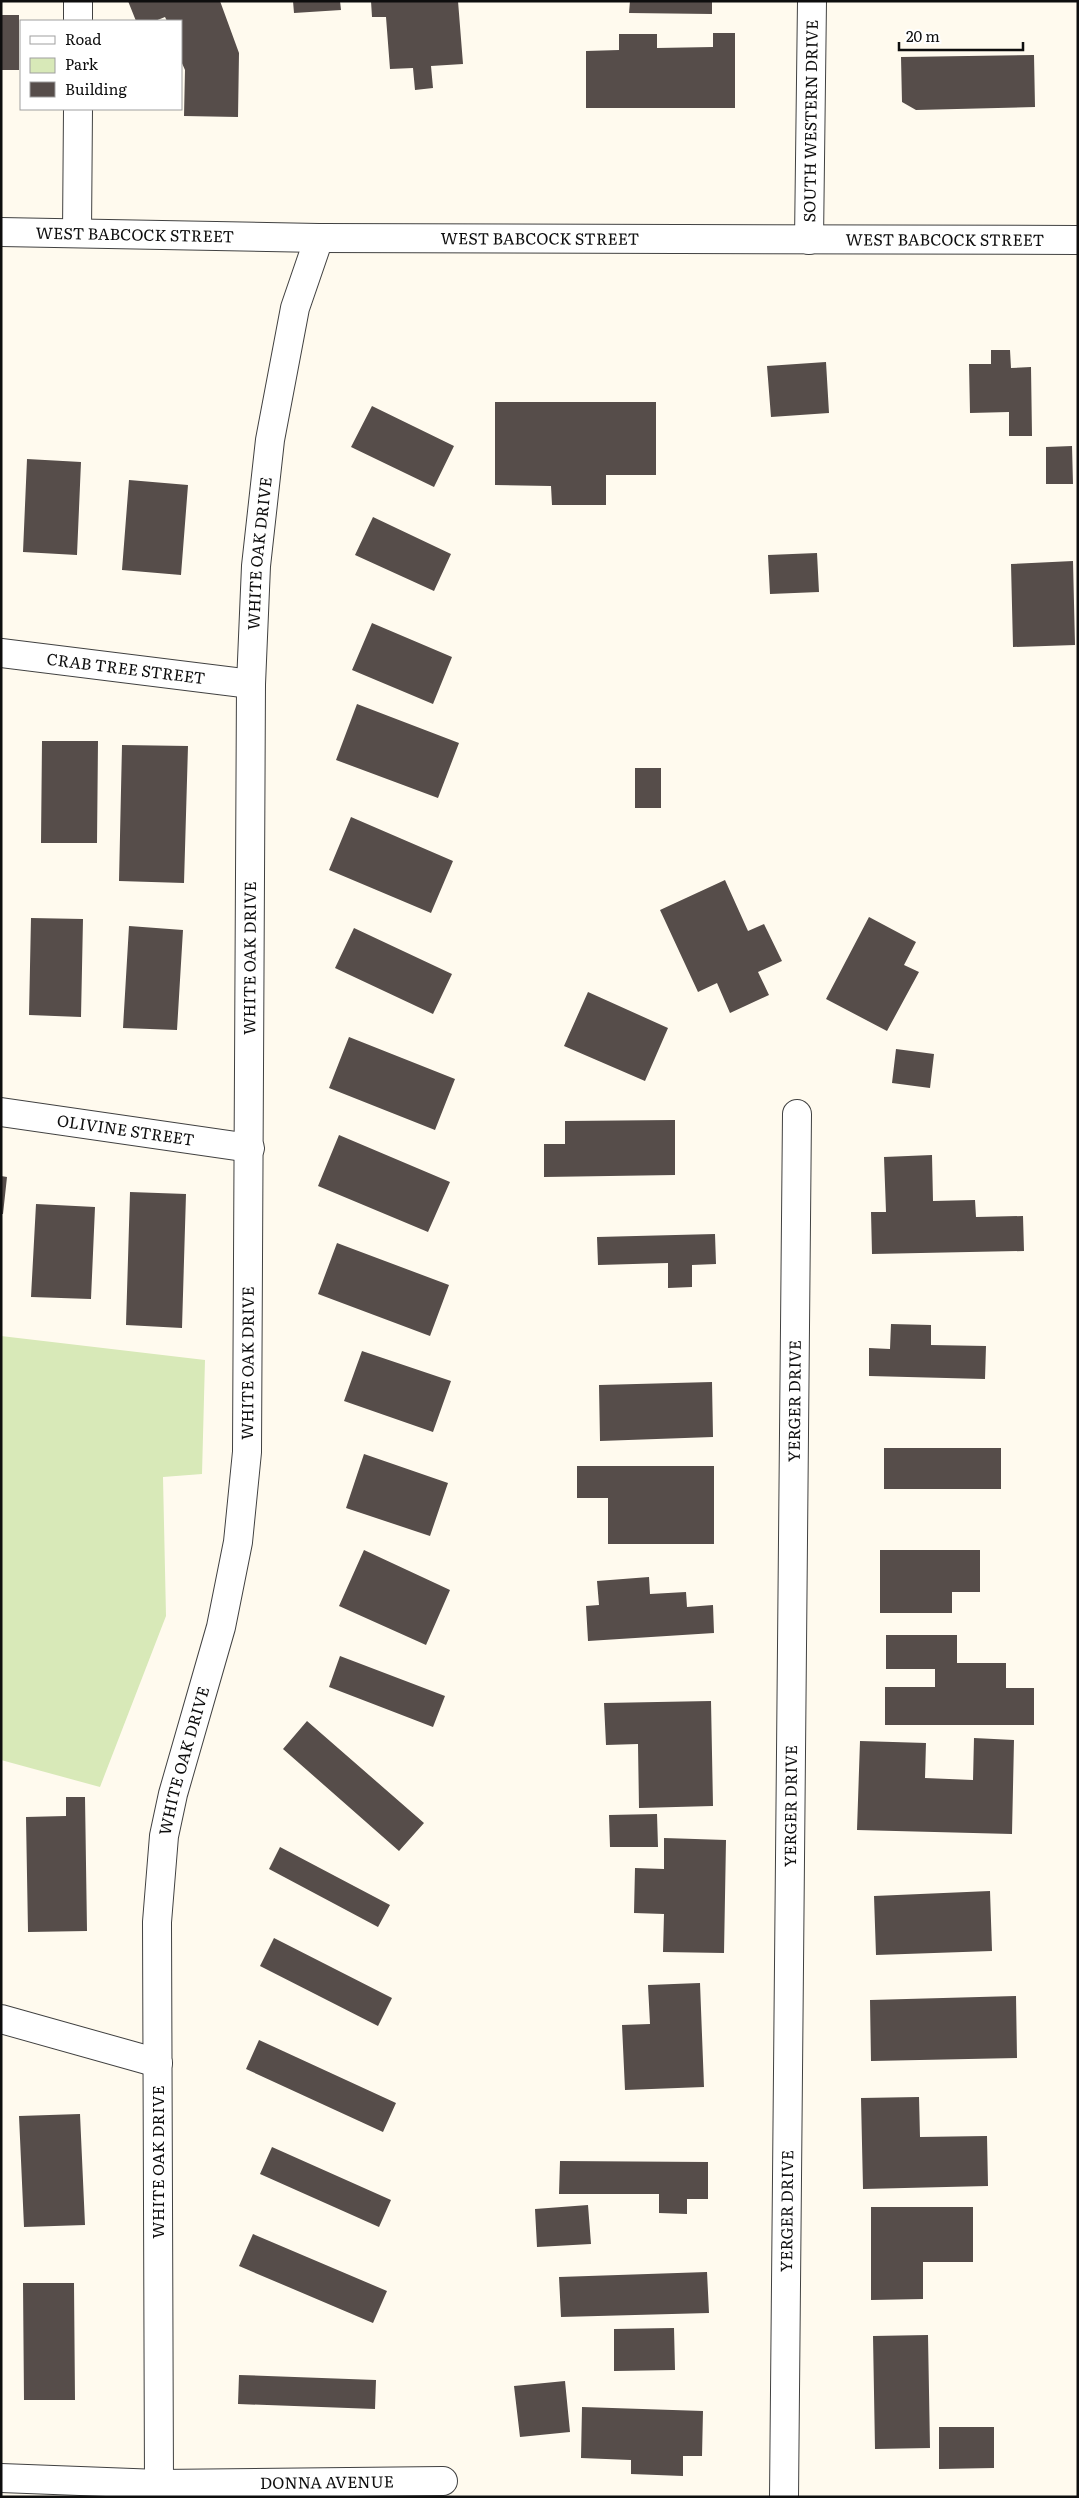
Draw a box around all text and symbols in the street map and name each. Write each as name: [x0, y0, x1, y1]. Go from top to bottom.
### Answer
street label: SOUTH WESTERN DRIVE: [796, 19, 823, 223]
legend: [20, 20, 182, 110]
scale bar: [899, 20, 1023, 52]
text: 20 m: [906, 24, 940, 47]
text: Road: [65, 27, 101, 50]
text: Park: [65, 52, 99, 75]
text: Building: [65, 77, 127, 100]
street label: WEST BABCOCK STREET: [35, 220, 235, 247]
street label: WEST BABCOCK STREET: [441, 225, 640, 250]
street label: WEST BABCOCK STREET: [846, 226, 1045, 251]
street label: WHITE OAK DRIVE: [240, 476, 277, 630]
street label: CRAB TREE STREET: [45, 646, 207, 689]
street label: WHITE OAK DRIVE: [236, 881, 261, 1035]
street label: OLIVINE STREET: [56, 1107, 196, 1151]
street label: WHITE OAK DRIVE: [234, 1286, 259, 1440]
street label: YERGER DRIVE: [781, 1340, 806, 1462]
street label: WHITE OAK DRIVE: [151, 1683, 214, 1837]
street label: YERGER DRIVE: [777, 1745, 802, 1867]
street label: WHITE OAK DRIVE: [145, 2085, 169, 2239]
street label: YERGER DRIVE: [773, 2150, 798, 2272]
street label: DONNA AVENUE: [260, 2469, 394, 2494]

